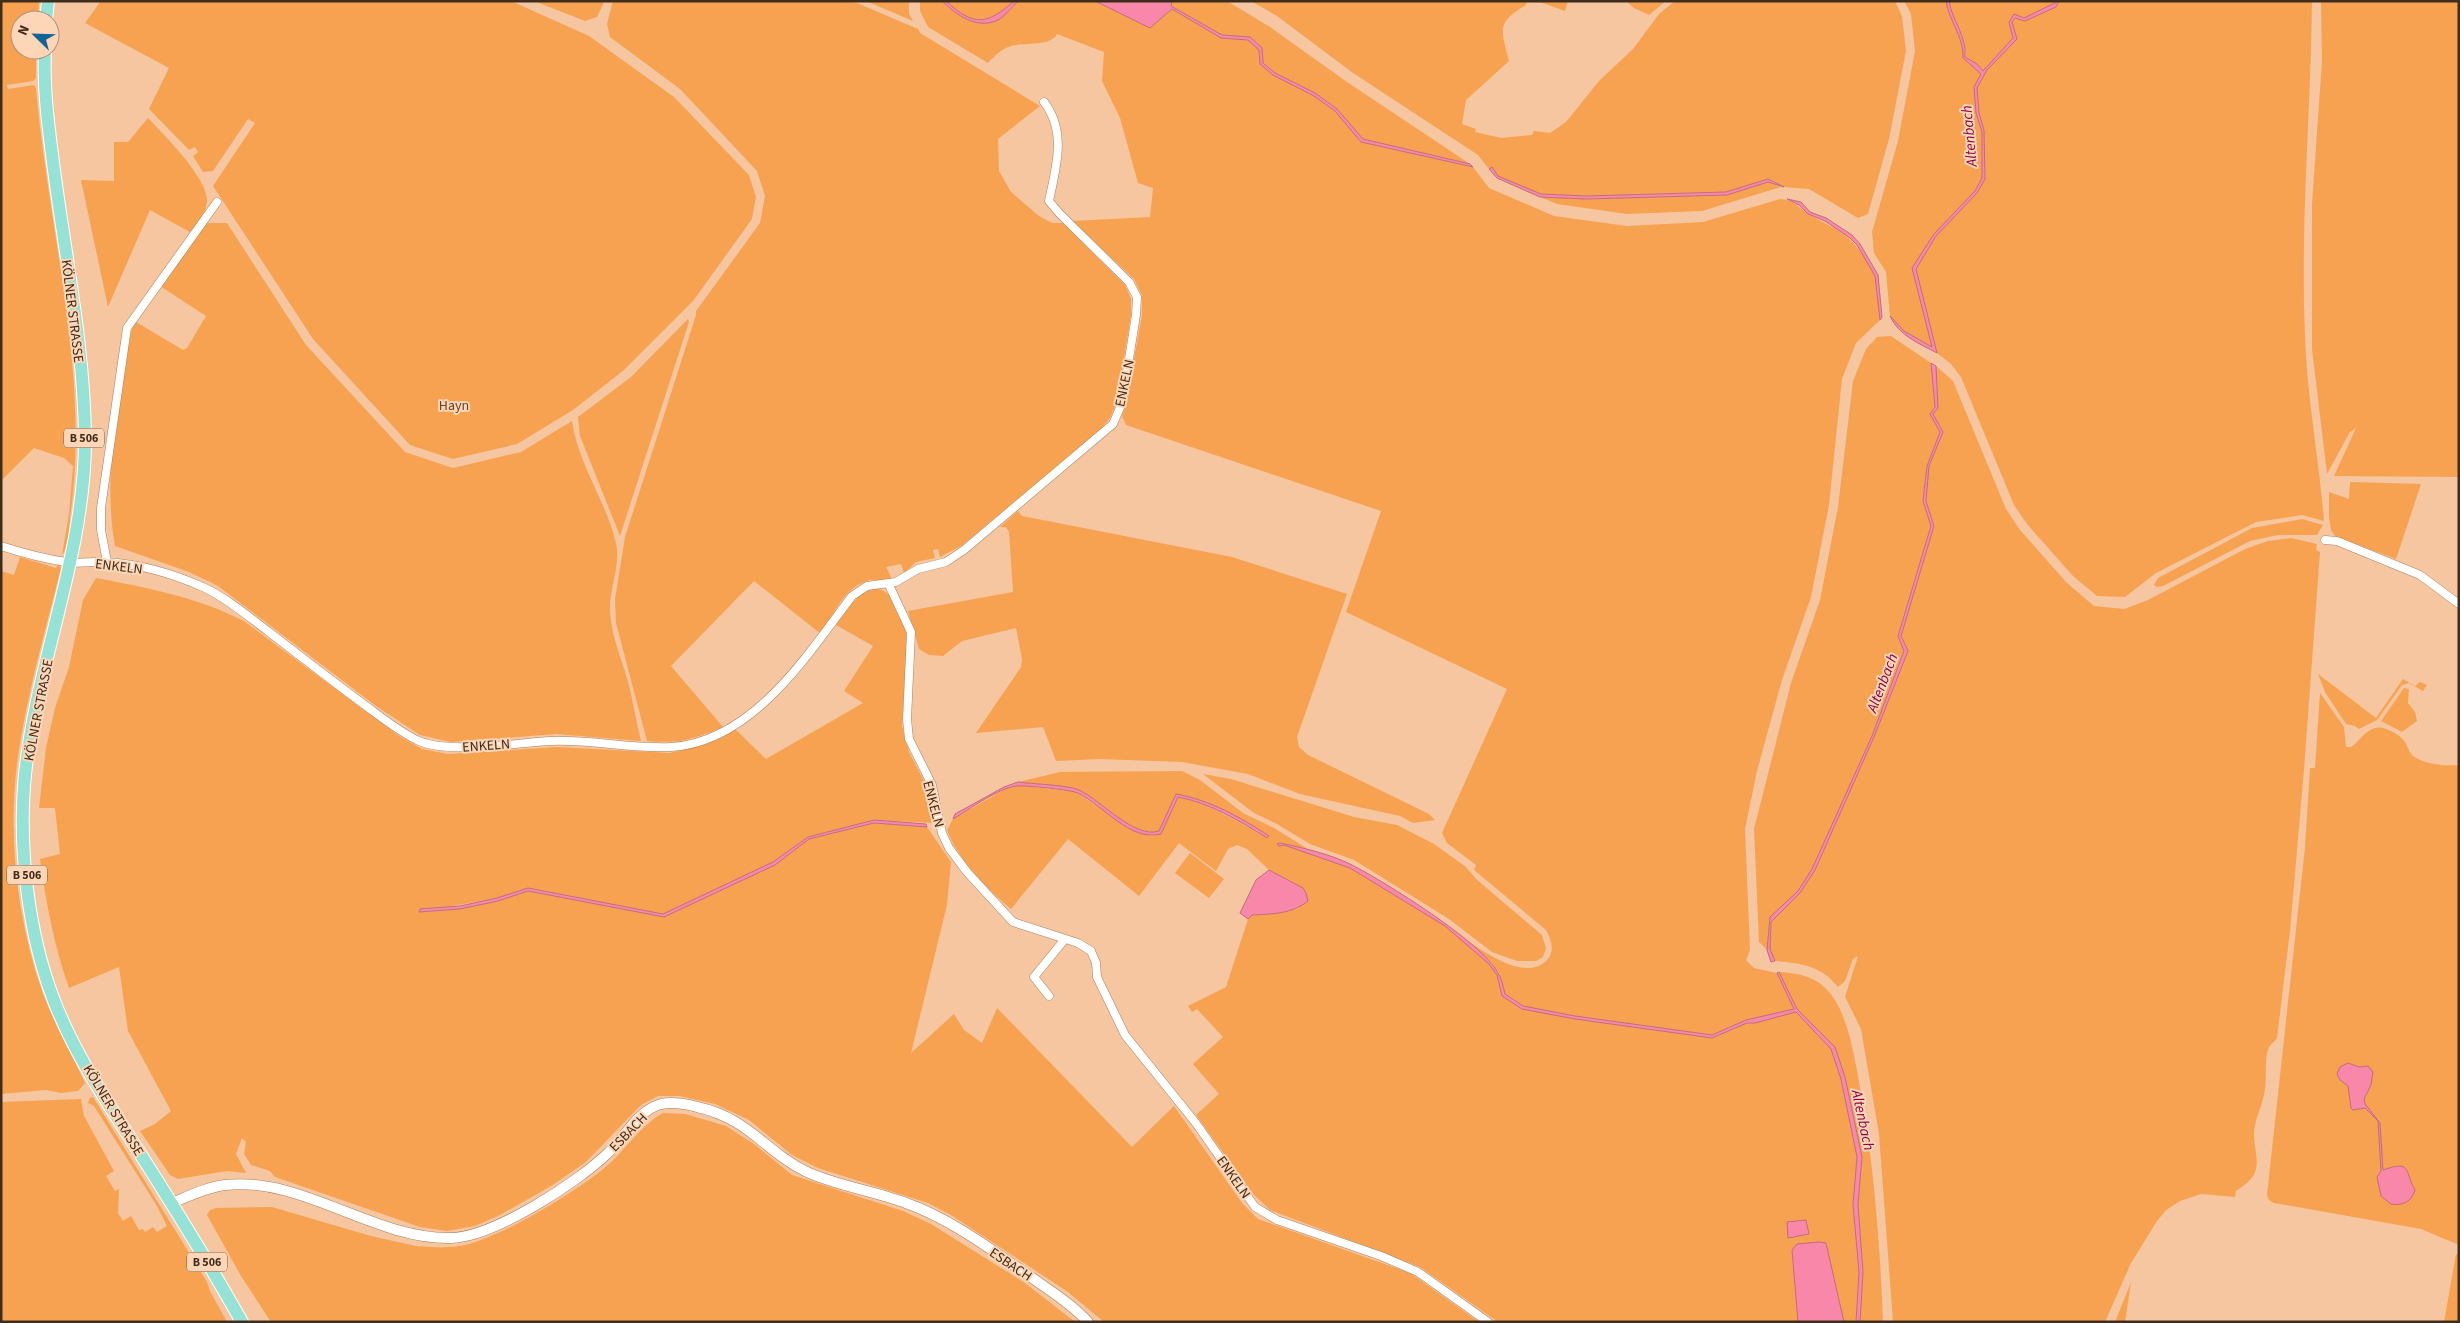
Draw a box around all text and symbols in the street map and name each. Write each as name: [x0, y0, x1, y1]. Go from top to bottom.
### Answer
north arrow: [10, 10, 60, 60]
text: N: [13, 22, 35, 39]
water label: Altenbach: [1956, 104, 1983, 169]
street label: KÖLNER STRASSE: [56, 259, 88, 364]
street label: ENKELN: [1110, 358, 1140, 409]
park label: Hayn: [439, 396, 469, 416]
road number: B 506: [64, 428, 104, 448]
street label: ENKELN: [94, 554, 144, 580]
water label: Altenbach: [1861, 651, 1903, 717]
street label: KÖLNER STRASSE: [19, 657, 59, 763]
street label: ENKELN: [462, 734, 511, 758]
street label: ENKELN: [917, 779, 949, 830]
road number: B 506: [7, 866, 47, 884]
street label: KÖLNER STRASSE: [78, 1061, 148, 1160]
water label: Altenbach: [1846, 1087, 1879, 1153]
street label: ESBACH: [605, 1109, 652, 1157]
street label: ENKELN: [1211, 1152, 1255, 1203]
street label: ESBACH: [985, 1243, 1036, 1286]
road number: B 506: [187, 1252, 227, 1272]

